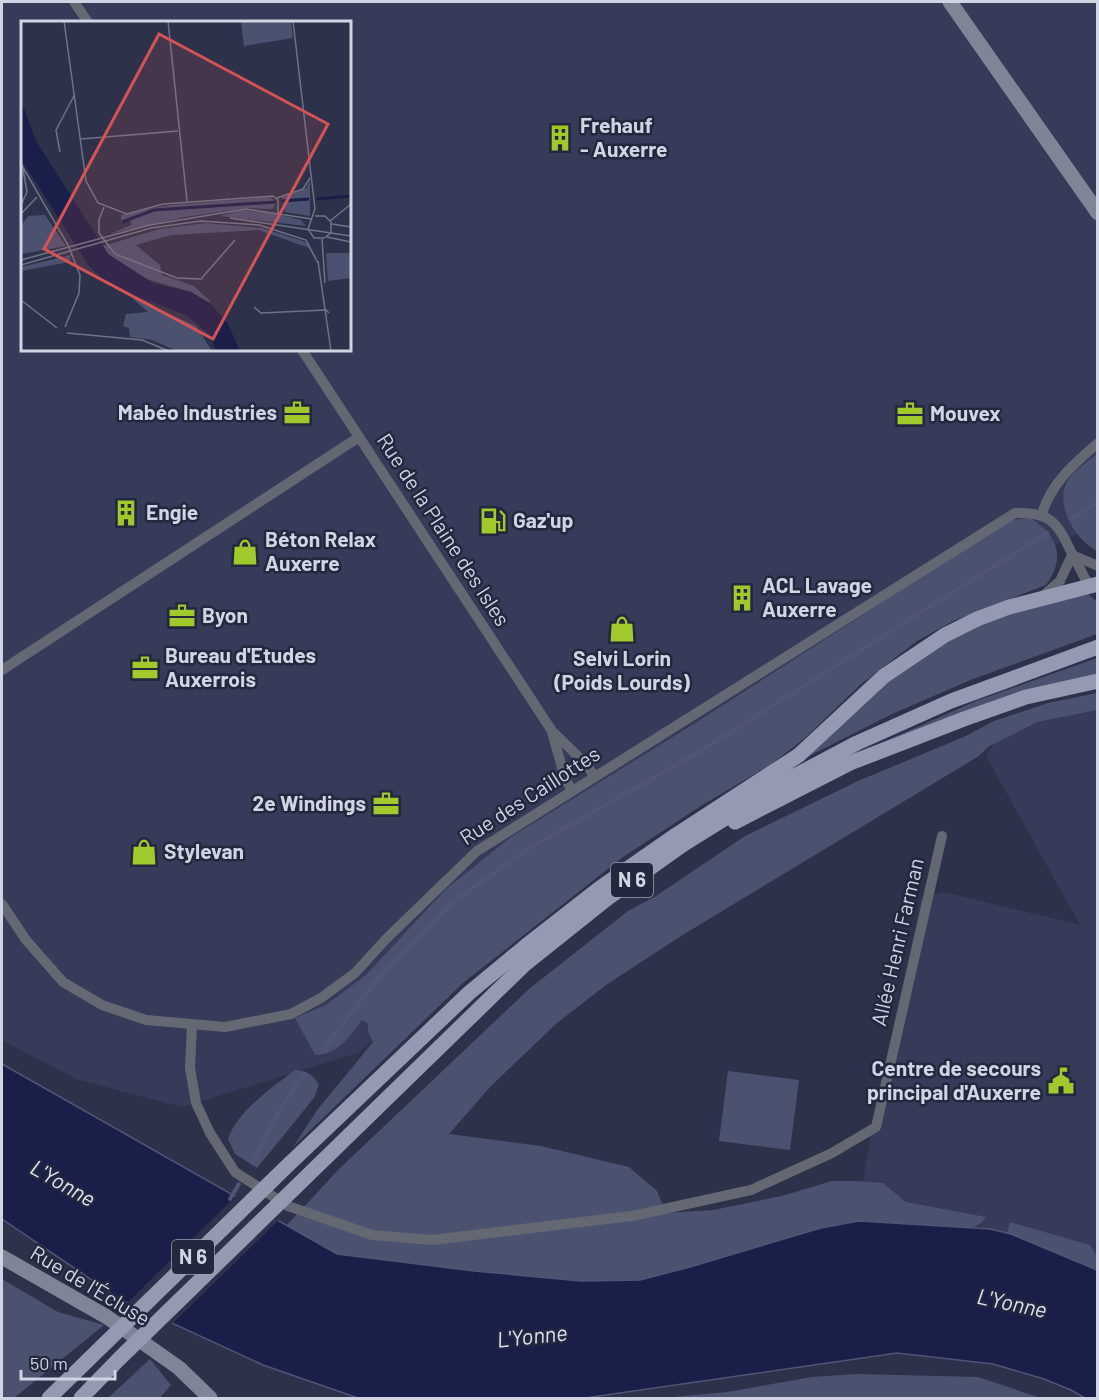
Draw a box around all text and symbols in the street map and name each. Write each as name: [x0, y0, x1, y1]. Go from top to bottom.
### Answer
inset map: [21, 21, 351, 351]
place label: Frehauf - Auxerre: [580, 112, 668, 161]
building icon: Frehauf - Auxerre: [545, 123, 575, 153]
office icon: Mabéo Industries: [282, 398, 312, 428]
place label: Mabéo Industries: [118, 399, 277, 424]
office icon: Mouvex: [895, 399, 925, 429]
place label: Mouvex: [930, 400, 1001, 425]
street label: Rue de la Plaine des Isles: [373, 428, 516, 630]
building icon: Engie: [111, 498, 141, 528]
place label: Engie: [146, 499, 198, 524]
fuel station icon: Gaz'up: [478, 506, 508, 536]
place label: Gaz'up: [513, 507, 574, 532]
place label: Béton Relax Auxerre: [265, 526, 376, 575]
shop icon: Béton Relax Auxerre: [230, 537, 260, 567]
place label: ACL Lavage Auxerre: [762, 572, 872, 621]
building icon: ACL Lavage Auxerre: [727, 583, 757, 613]
office icon: Byon: [167, 601, 197, 631]
place label: Byon: [202, 602, 248, 627]
shop icon: Selvi Lorin (Poids Lourds): [607, 614, 637, 644]
place label: Bureau d'Etudes Auxerrois: [165, 642, 316, 691]
place label: Selvi Lorin (Poids Lourds): [553, 645, 690, 694]
office icon: Bureau d'Etudes Auxerrois: [130, 653, 160, 683]
street label: Rue des Caillottes: [454, 740, 604, 849]
office icon: 2e Windings: [371, 789, 401, 819]
place label: 2e Windings: [252, 790, 366, 815]
shop icon: Stylevan: [129, 837, 159, 867]
place label: Stylevan: [164, 838, 244, 863]
street label: Allée Henri Farman: [865, 855, 928, 1028]
road number: N 6: [611, 863, 653, 897]
place label: Centre de secours principal d'Auxerre: [867, 1055, 1041, 1104]
public building icon: Centre de secours principal d'Auxerre: [1046, 1066, 1076, 1096]
water label: L'Yonne: [26, 1153, 101, 1211]
street label: Rue de l'Écluse: [26, 1239, 155, 1330]
road number: N 6: [172, 1240, 214, 1274]
water label: L'Yonne: [975, 1282, 1049, 1322]
water label: L'Yonne: [495, 1318, 568, 1352]
scale bar: [21, 1343, 116, 1381]
text: 50 m: [30, 1352, 68, 1374]

